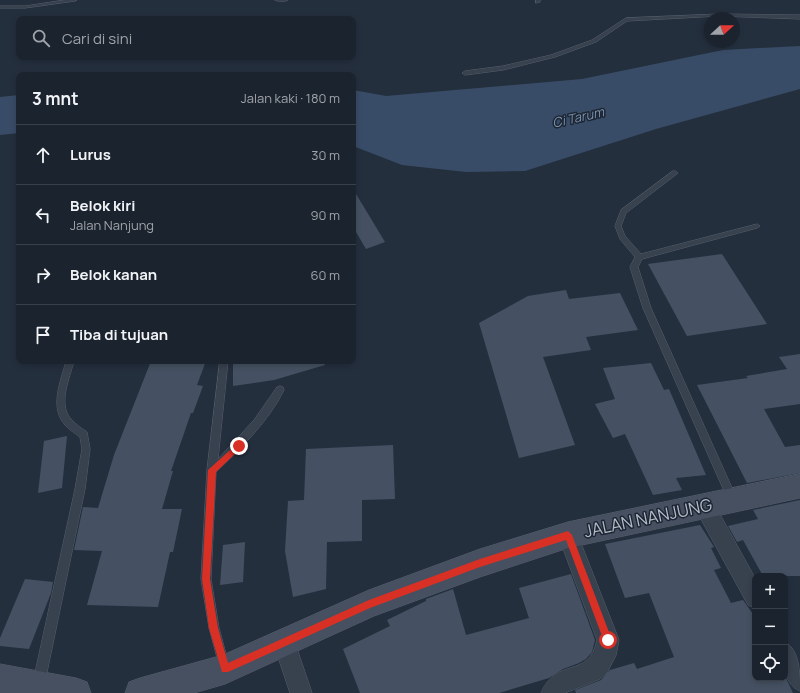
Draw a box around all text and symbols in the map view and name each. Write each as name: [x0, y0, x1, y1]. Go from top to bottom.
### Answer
north arrow: [704, 12, 740, 48]
search box: [16, 16, 356, 60]
icon: search: [30, 27, 52, 49]
text: Cari di sini: [62, 28, 132, 49]
text: 3 mnt: [32, 87, 79, 110]
text: Jalan kaki · 180 m: [241, 89, 340, 107]
water label: Ci Tarum: [550, 102, 607, 132]
icon: ahead: [32, 144, 54, 166]
text: Lurus: [70, 144, 111, 165]
text: 30 m: [311, 146, 340, 164]
text: Belok kiri: [70, 195, 136, 216]
icon: left: [32, 204, 54, 226]
text: 90 m: [310, 206, 340, 224]
text: Jalan Nanjung: [70, 216, 154, 234]
icon: right: [32, 264, 54, 286]
text: Belok kanan: [70, 264, 157, 285]
text: 60 m: [310, 266, 340, 284]
icon: arrive: [32, 324, 54, 346]
text: Tiba di tujuan: [70, 324, 168, 345]
route end: [230, 437, 248, 455]
street label: JALAN NANJUNG: [582, 493, 714, 542]
map controls: [752, 573, 788, 681]
button: +: [752, 573, 788, 609]
button: −: [752, 609, 788, 645]
route start: [599, 631, 617, 649]
button: locate: [752, 645, 788, 681]

